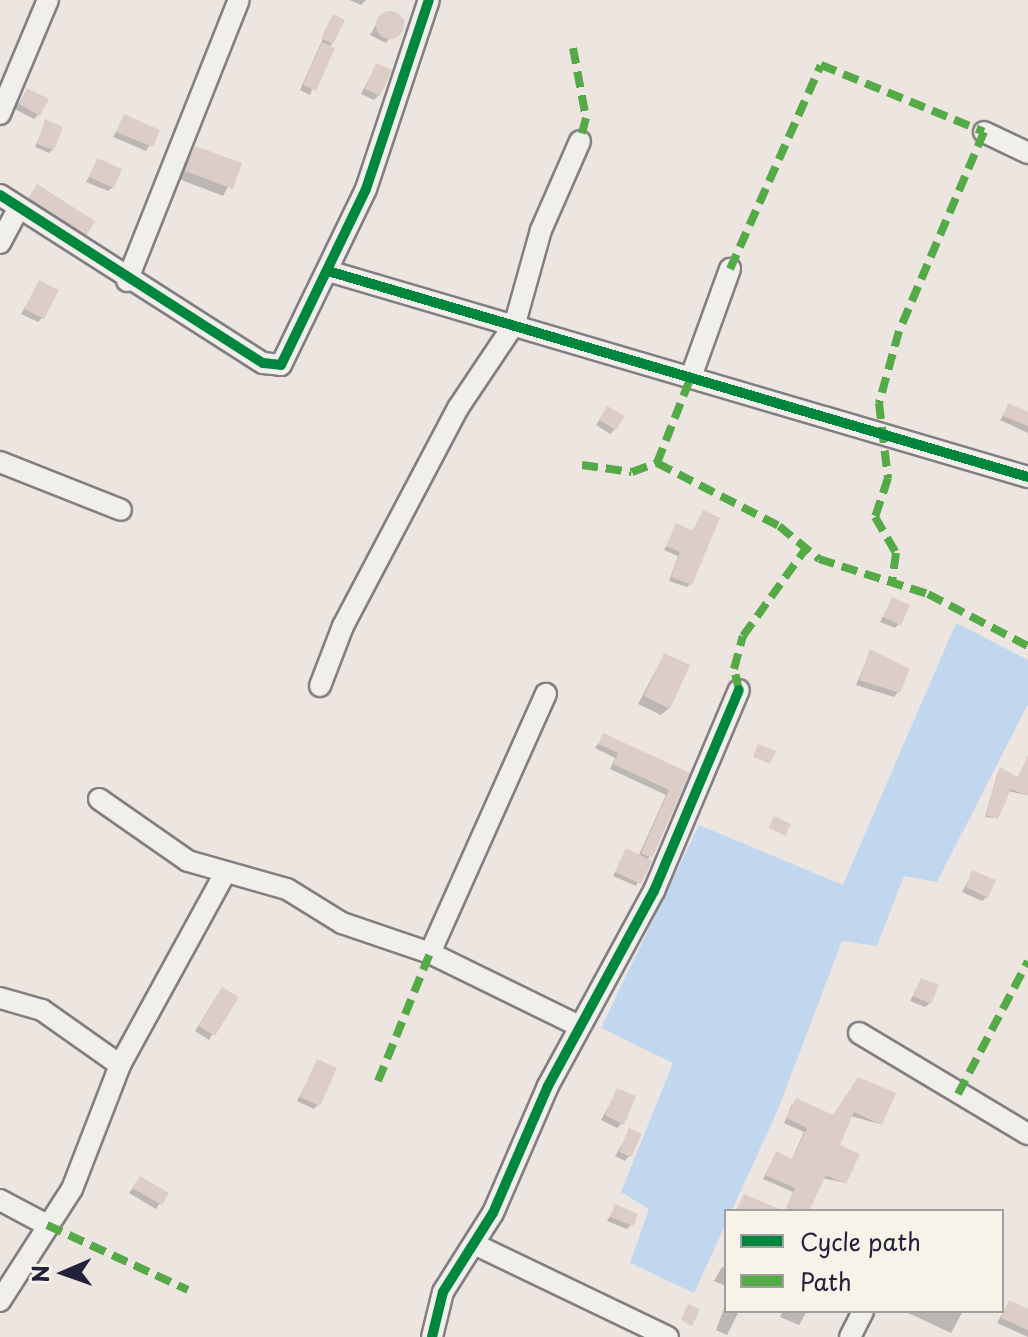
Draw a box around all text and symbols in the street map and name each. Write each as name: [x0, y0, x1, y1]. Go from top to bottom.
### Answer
legend: [724, 1209, 1004, 1313]
text: Cycle path: [800, 1223, 921, 1259]
north arrow: [24, 1233, 104, 1313]
text: Path: [800, 1263, 852, 1299]
text: N: [23, 1265, 56, 1283]

